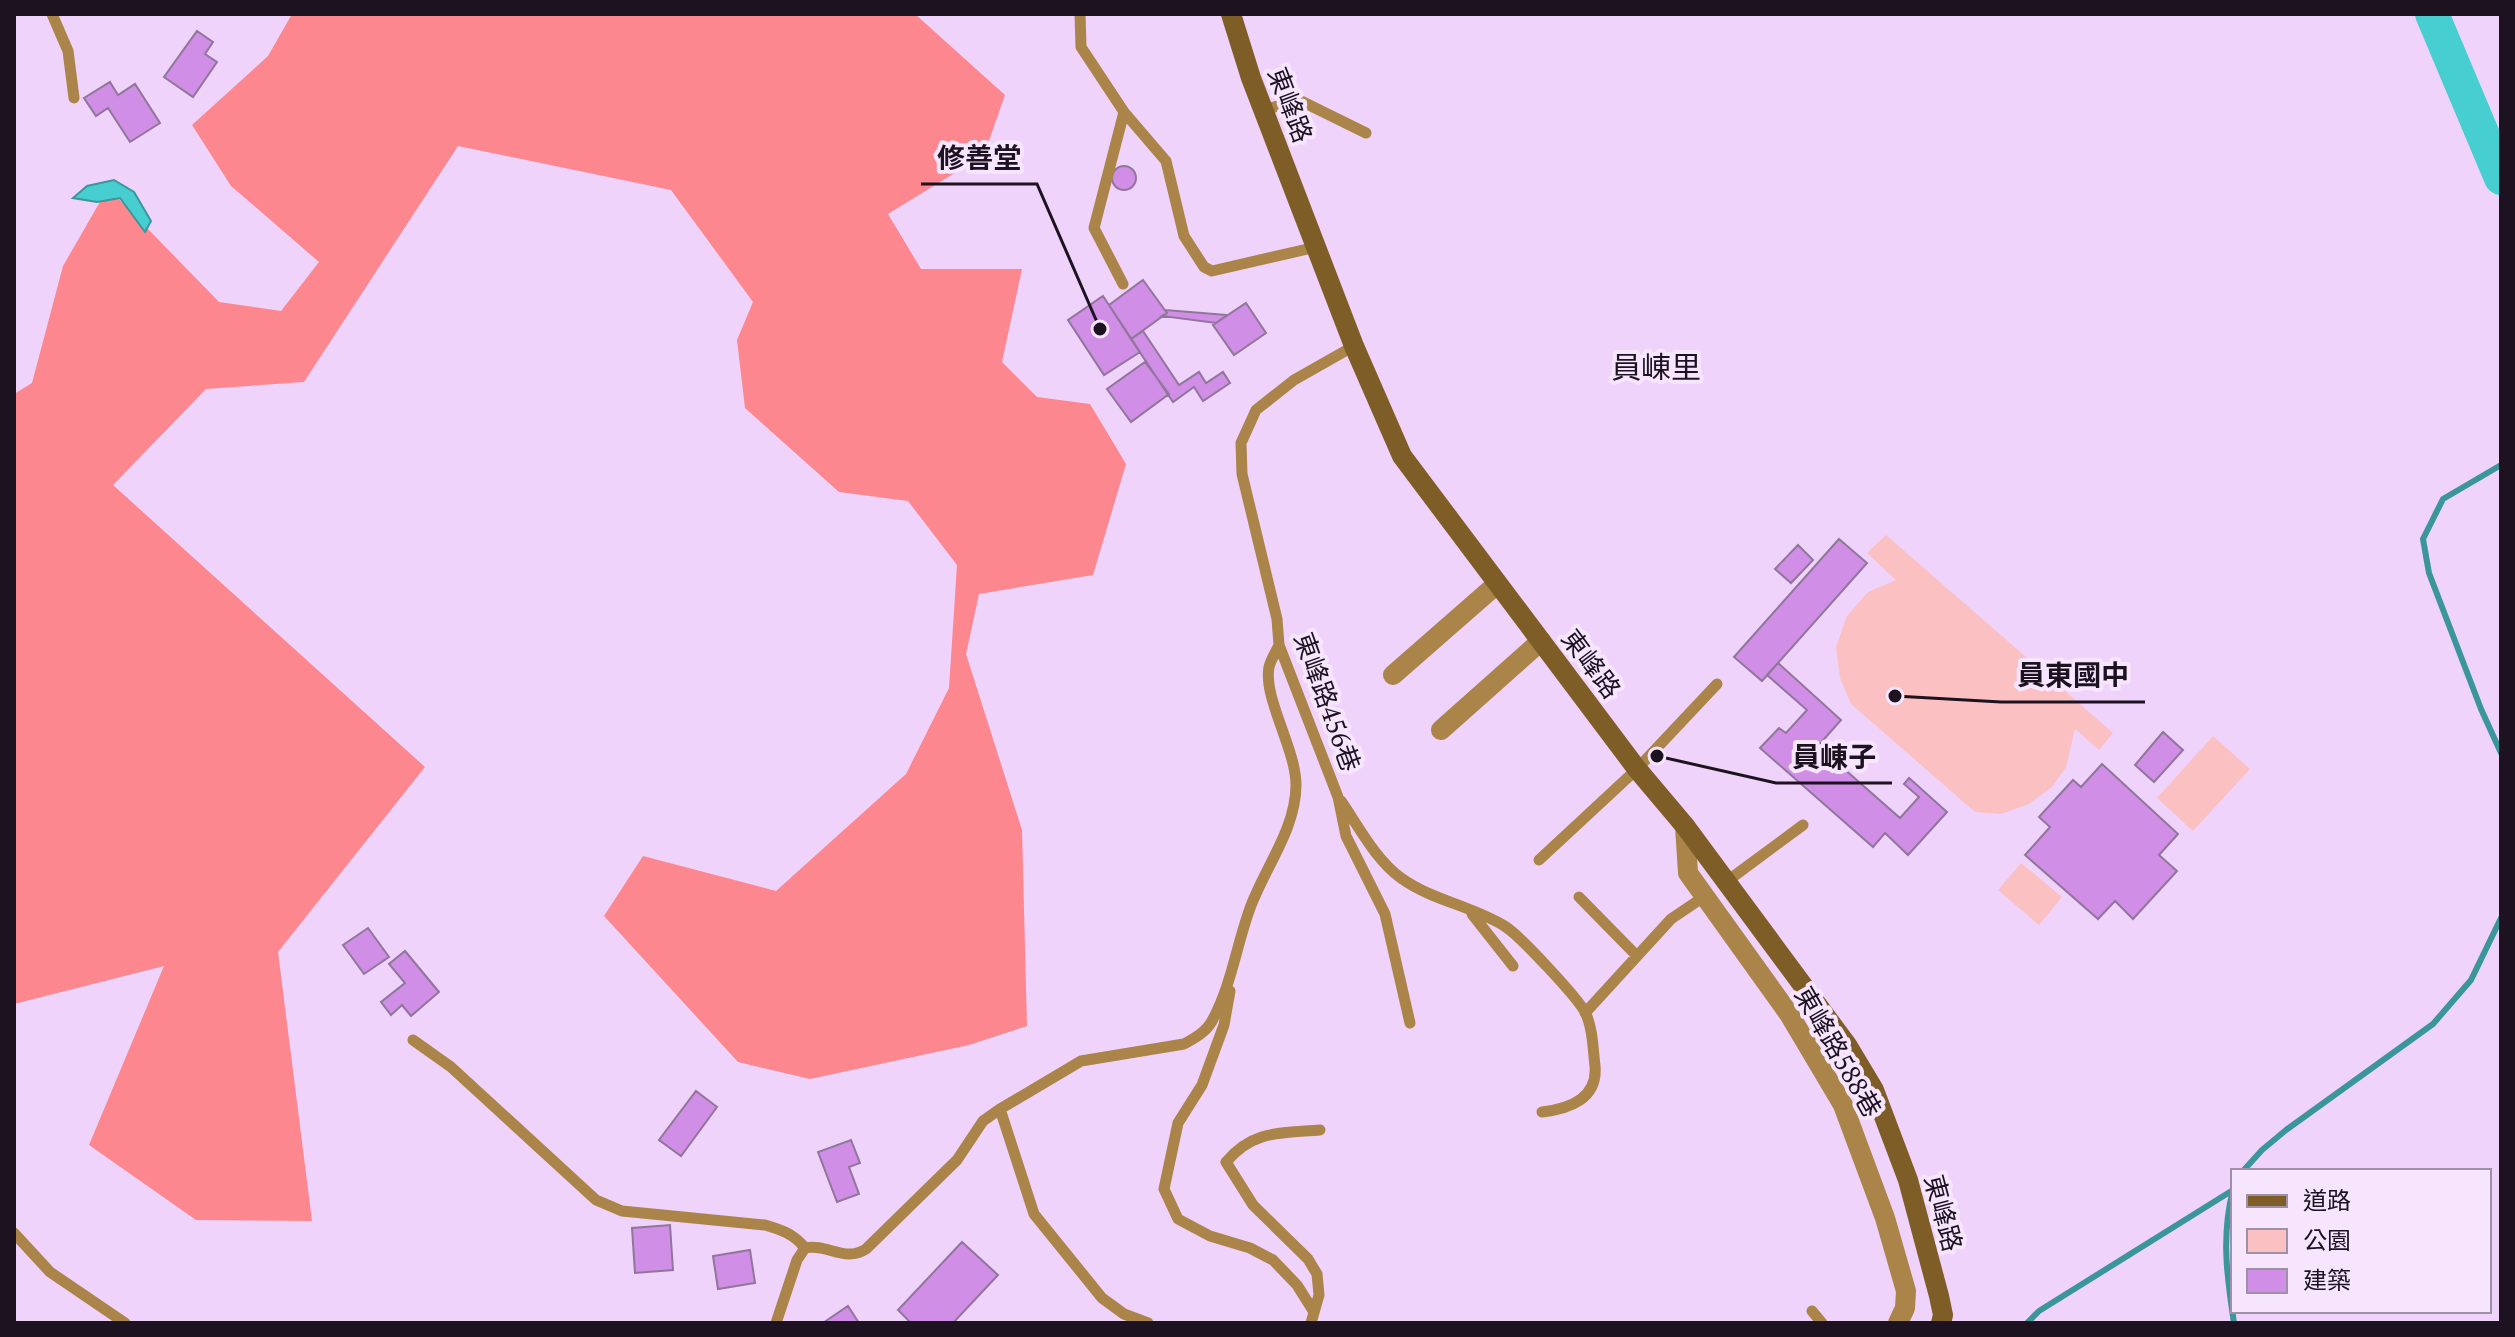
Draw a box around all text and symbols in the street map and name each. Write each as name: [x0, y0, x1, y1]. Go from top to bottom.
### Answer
street label: 東峰路: [1261, 62, 1321, 147]
callout: 修善堂: [921, 132, 1037, 184]
text: 修善堂: [937, 139, 1021, 176]
district label: 員崠里: [1611, 347, 1701, 387]
street label: 東峰路: [1555, 622, 1629, 705]
street label: 東峰路456巷: [1287, 627, 1369, 776]
callout: 員東國中: [2001, 650, 2145, 702]
text: 員東國中: [2017, 656, 2129, 693]
callout: 員崠子: [1776, 731, 1892, 783]
text: 員崠子: [1792, 738, 1876, 775]
street label: 東峰路588巷: [1788, 980, 1890, 1123]
legend: [2231, 1169, 2491, 1313]
street label: 東峰路: [1917, 1171, 1970, 1255]
text: 道路: [2303, 1184, 2351, 1216]
text: 公園: [2303, 1224, 2351, 1256]
text: 建築: [2303, 1264, 2351, 1296]

